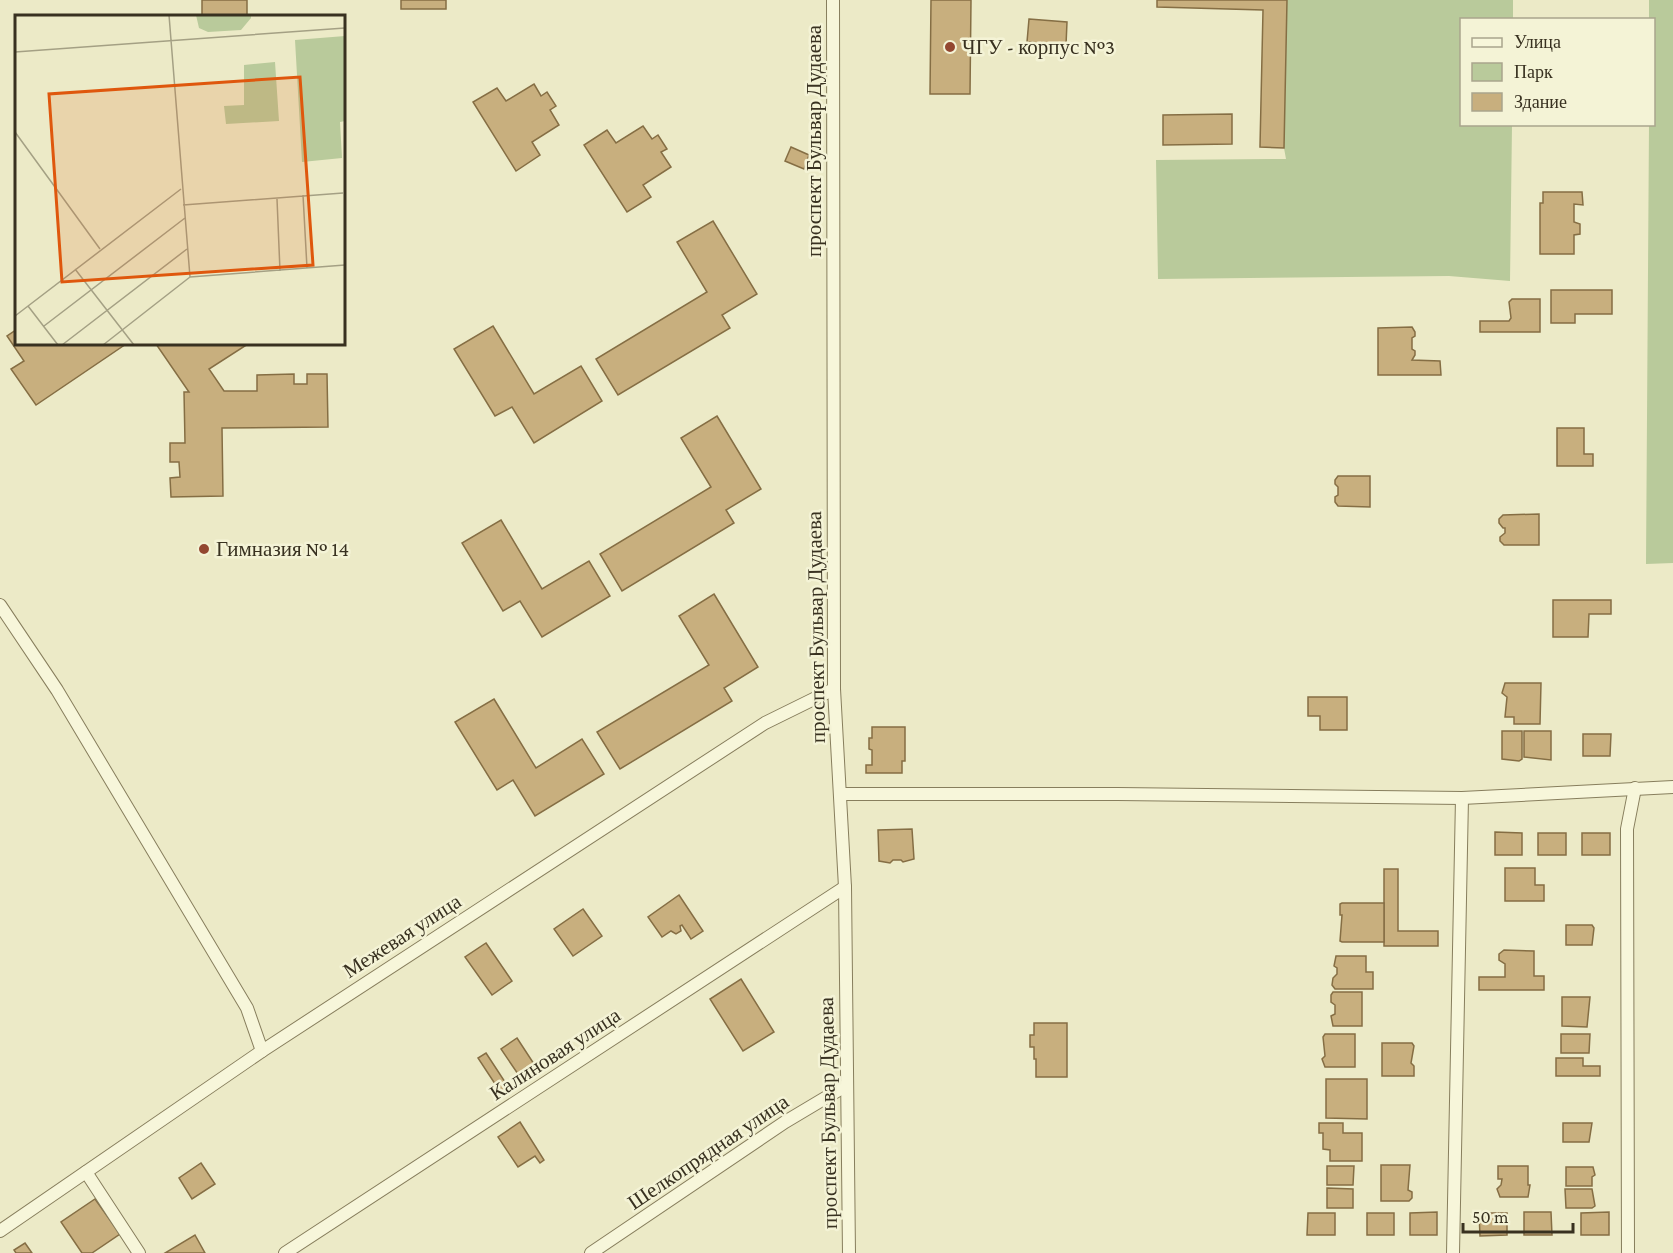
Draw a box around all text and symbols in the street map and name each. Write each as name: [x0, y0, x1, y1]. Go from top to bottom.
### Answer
inset map: [15, 15, 345, 345]
legend: [1460, 18, 1655, 126]
street label: проспект Бульвар Дудаева: [802, 24, 826, 257]
text: Улица: [1514, 32, 1561, 52]
place label: ЧГУ - корпус №3: [962, 35, 1115, 59]
marker: ЧГУ - корпус №3: [943, 40, 957, 54]
text: Парк: [1514, 62, 1553, 82]
text: Здание: [1514, 92, 1567, 112]
street label: проспект Бульвар Дудаева: [802, 510, 830, 743]
place label: Гимназия № 14: [216, 537, 349, 561]
marker: Гимназия № 14: [197, 542, 211, 556]
street label: Межевая улица: [339, 889, 466, 983]
street label: проспект Бульвар Дудаева: [814, 996, 842, 1229]
street label: Калиновая улица: [485, 1002, 625, 1105]
street label: Шелкопрядная улица: [623, 1089, 793, 1215]
scale bar: [1463, 1196, 1572, 1234]
text: 50 m: [1472, 1207, 1509, 1227]

